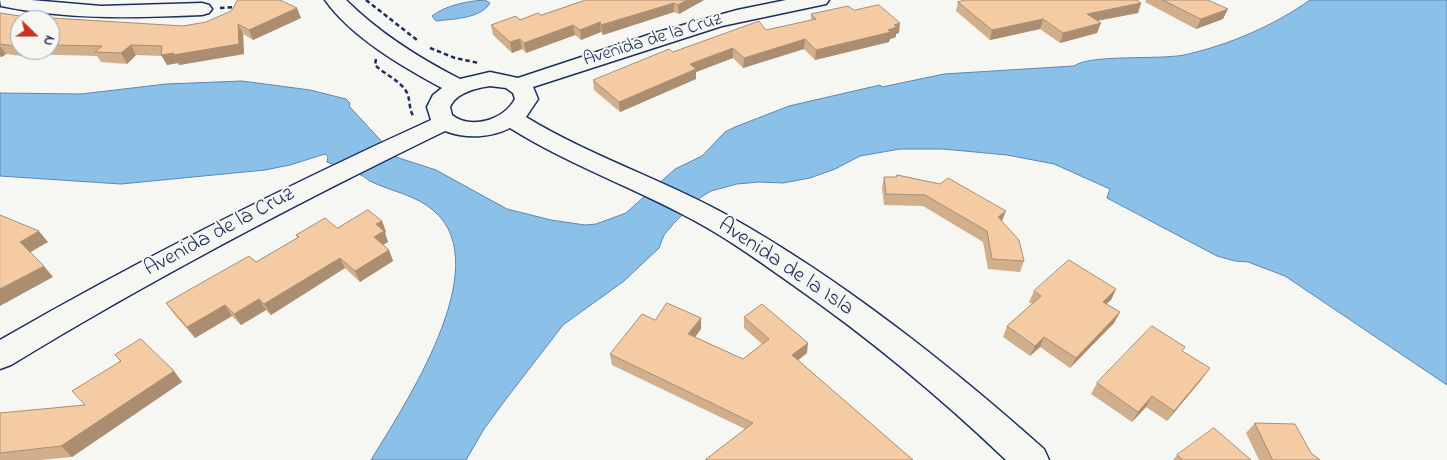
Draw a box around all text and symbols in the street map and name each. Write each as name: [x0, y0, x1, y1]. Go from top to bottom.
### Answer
street label: Avenida de la Cruz: [581, 9, 725, 73]
north arrow: [10, 10, 60, 60]
text: N: [37, 32, 60, 49]
street label: Avenida de la Cruz: [140, 182, 300, 284]
street label: Avenida de la Isla: [712, 213, 858, 323]

